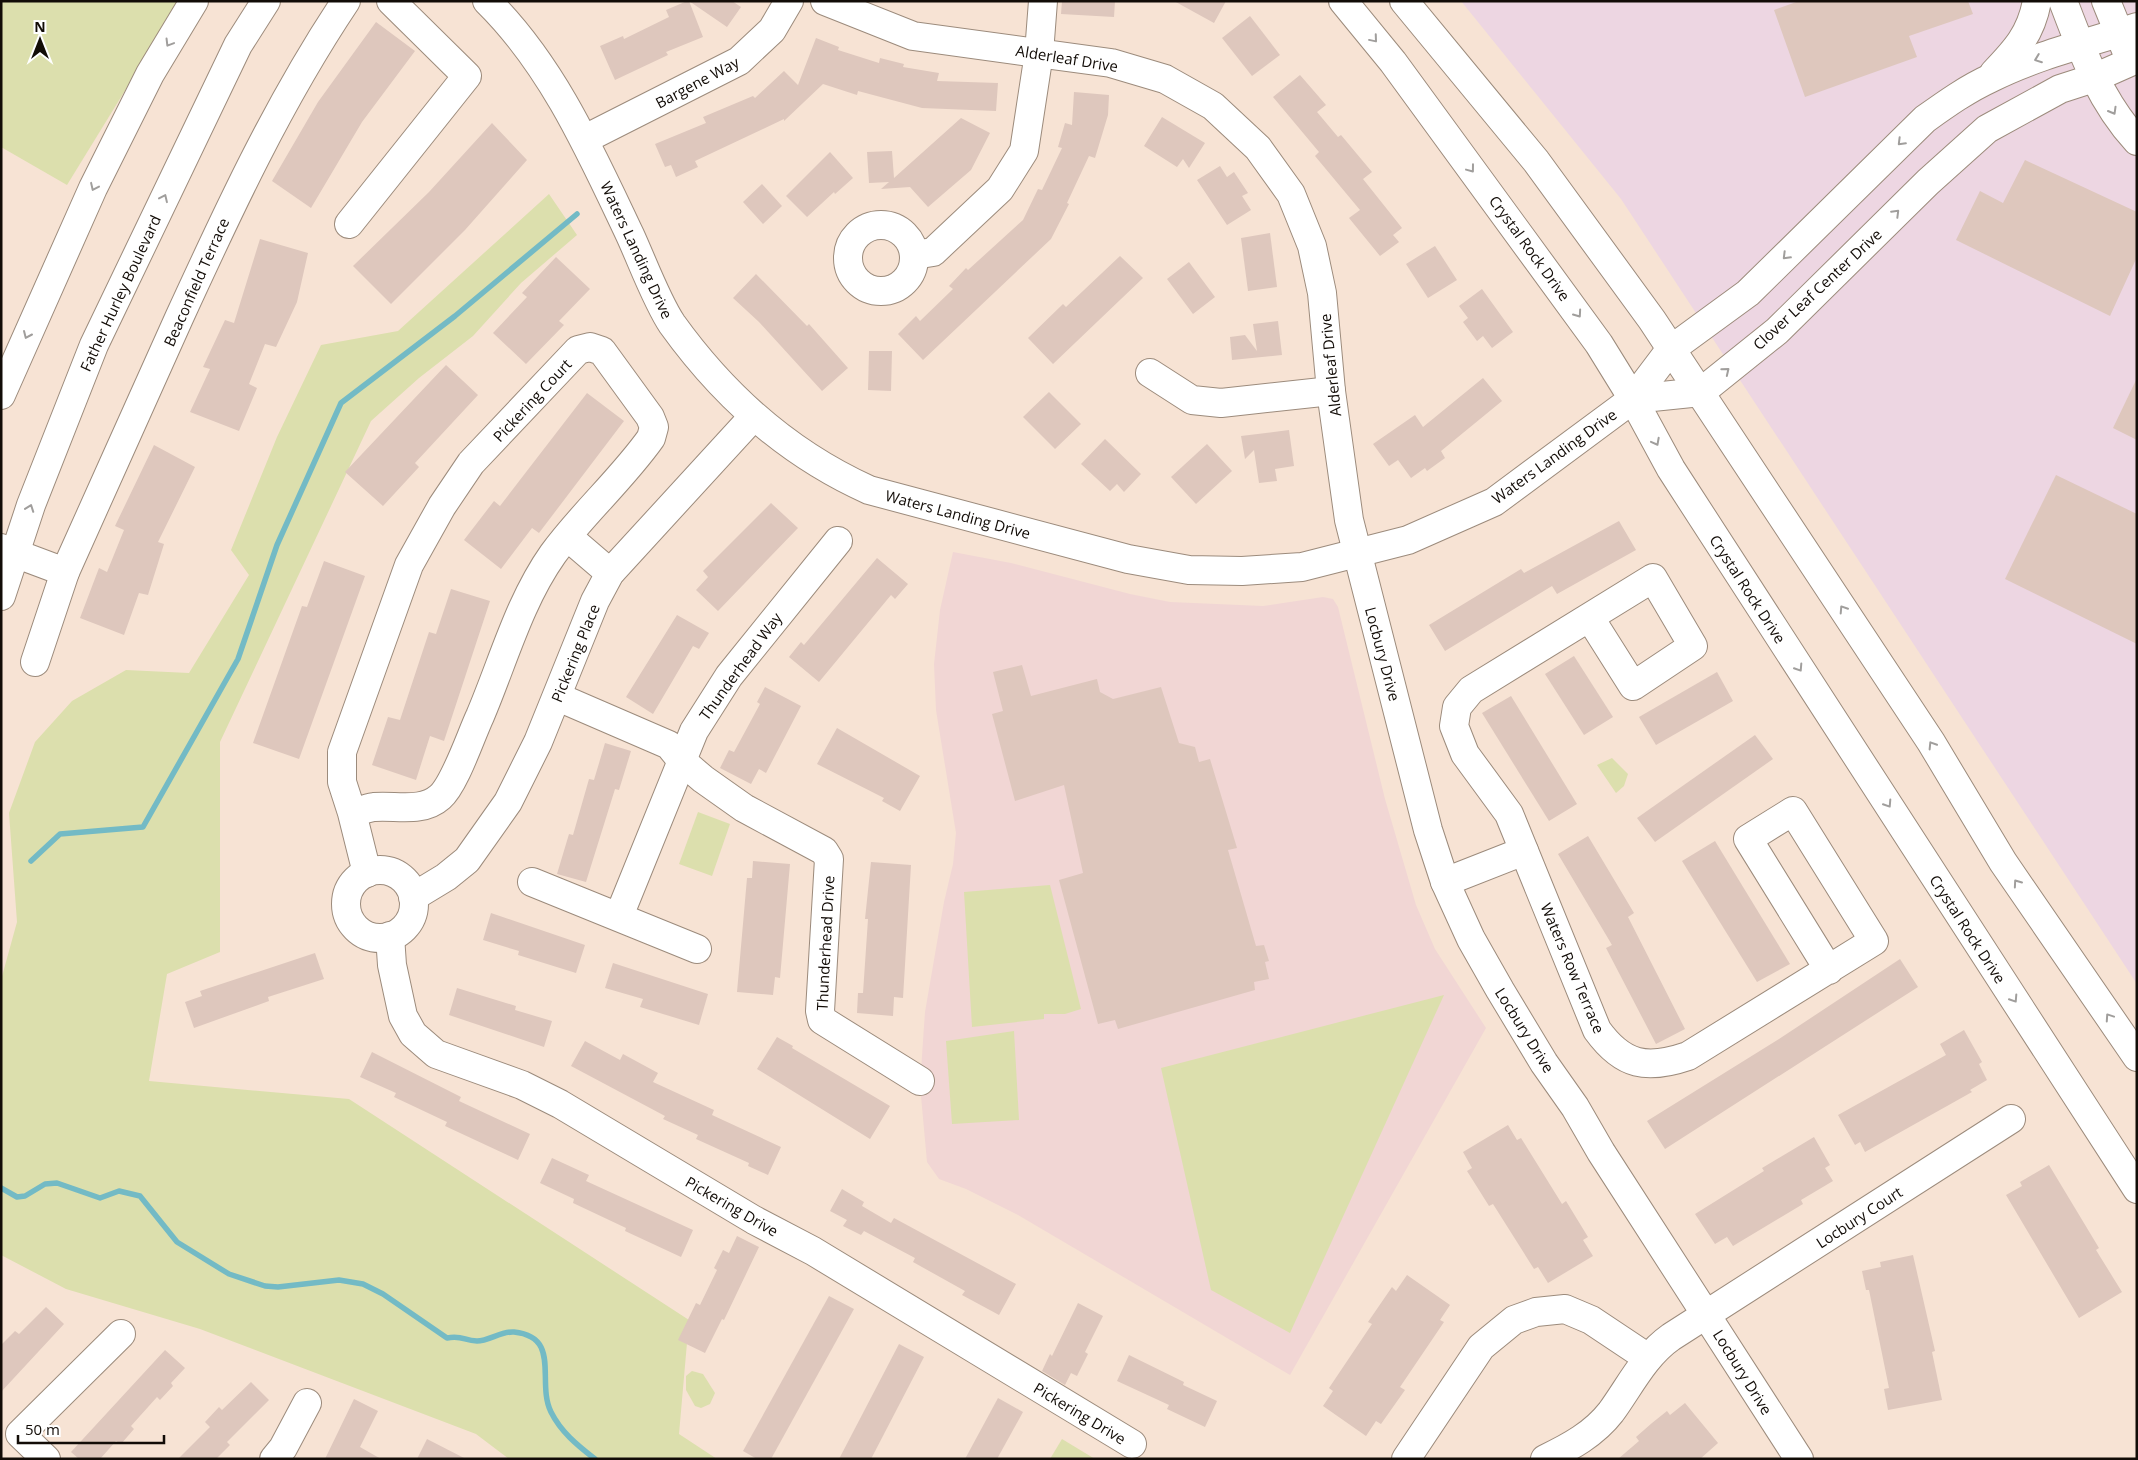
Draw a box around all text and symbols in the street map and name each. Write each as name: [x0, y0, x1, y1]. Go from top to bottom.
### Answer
north arrow: [15, 15, 65, 65]
text: N: [34, 17, 46, 36]
one-way arrow: [1369, 33, 1378, 42]
one-way arrow: [165, 37, 175, 46]
street label: Alderleaf Drive: [1014, 40, 1120, 76]
street label: Bargene Way: [652, 51, 743, 112]
one-way arrow: [2035, 53, 2043, 63]
one-way arrow: [2106, 106, 2116, 115]
one-way arrow: [1898, 136, 1907, 145]
one-way arrow: [1466, 163, 1474, 172]
street label: Waters Landing Drive: [596, 178, 678, 322]
one-way arrow: [90, 182, 100, 191]
street label: Crystal Rock Drive: [1485, 191, 1575, 305]
one-way arrow: [157, 194, 168, 203]
one-way arrow: [1891, 210, 1900, 219]
street label: Father Hurley Boulevard: [75, 212, 165, 374]
street label: Beaconfield Terrace: [159, 214, 233, 350]
street label: Clover Leaf Center Drive: [1748, 224, 1886, 354]
one-way arrow: [1782, 251, 1791, 260]
one-way arrow: [1572, 308, 1581, 318]
street label: Alderleaf Drive: [1315, 313, 1345, 417]
one-way arrow: [22, 330, 33, 339]
street label: Pickering Court: [488, 354, 576, 446]
one-way arrow: [1721, 368, 1730, 377]
street label: Waters Landing Drive: [1488, 404, 1620, 508]
one-way arrow: [1650, 437, 1660, 446]
street label: Waters Landing Drive: [883, 485, 1033, 543]
one-way arrow: [24, 504, 34, 513]
street label: Crystal Rock Drive: [1705, 531, 1791, 647]
street label: Pickering Place: [546, 601, 604, 705]
street label: Locbury Drive: [1361, 605, 1405, 703]
one-way arrow: [1840, 605, 1850, 614]
street label: Thunderhead Way: [694, 608, 786, 724]
one-way arrow: [1793, 662, 1803, 671]
one-way arrow: [1929, 741, 1939, 750]
one-way arrow: [1881, 799, 1891, 808]
street label: Crystal Rock Drive: [1925, 871, 2011, 987]
street label: Thunderhead Drive: [811, 875, 839, 1011]
one-way arrow: [2014, 879, 2023, 889]
street label: Waters Row Terrace: [1536, 900, 1610, 1036]
street label: Locbury Drive: [1491, 984, 1559, 1076]
one-way arrow: [2008, 994, 2017, 1003]
one-way arrow: [2106, 1013, 2116, 1022]
street label: Pickering Drive: [682, 1171, 782, 1241]
street label: Locbury Court: [1812, 1182, 1906, 1252]
street label: Locbury Drive: [1709, 1326, 1777, 1418]
street label: Pickering Drive: [1030, 1378, 1130, 1448]
scale bar: [18, 1412, 164, 1444]
text: 50 m: [25, 1419, 60, 1439]

